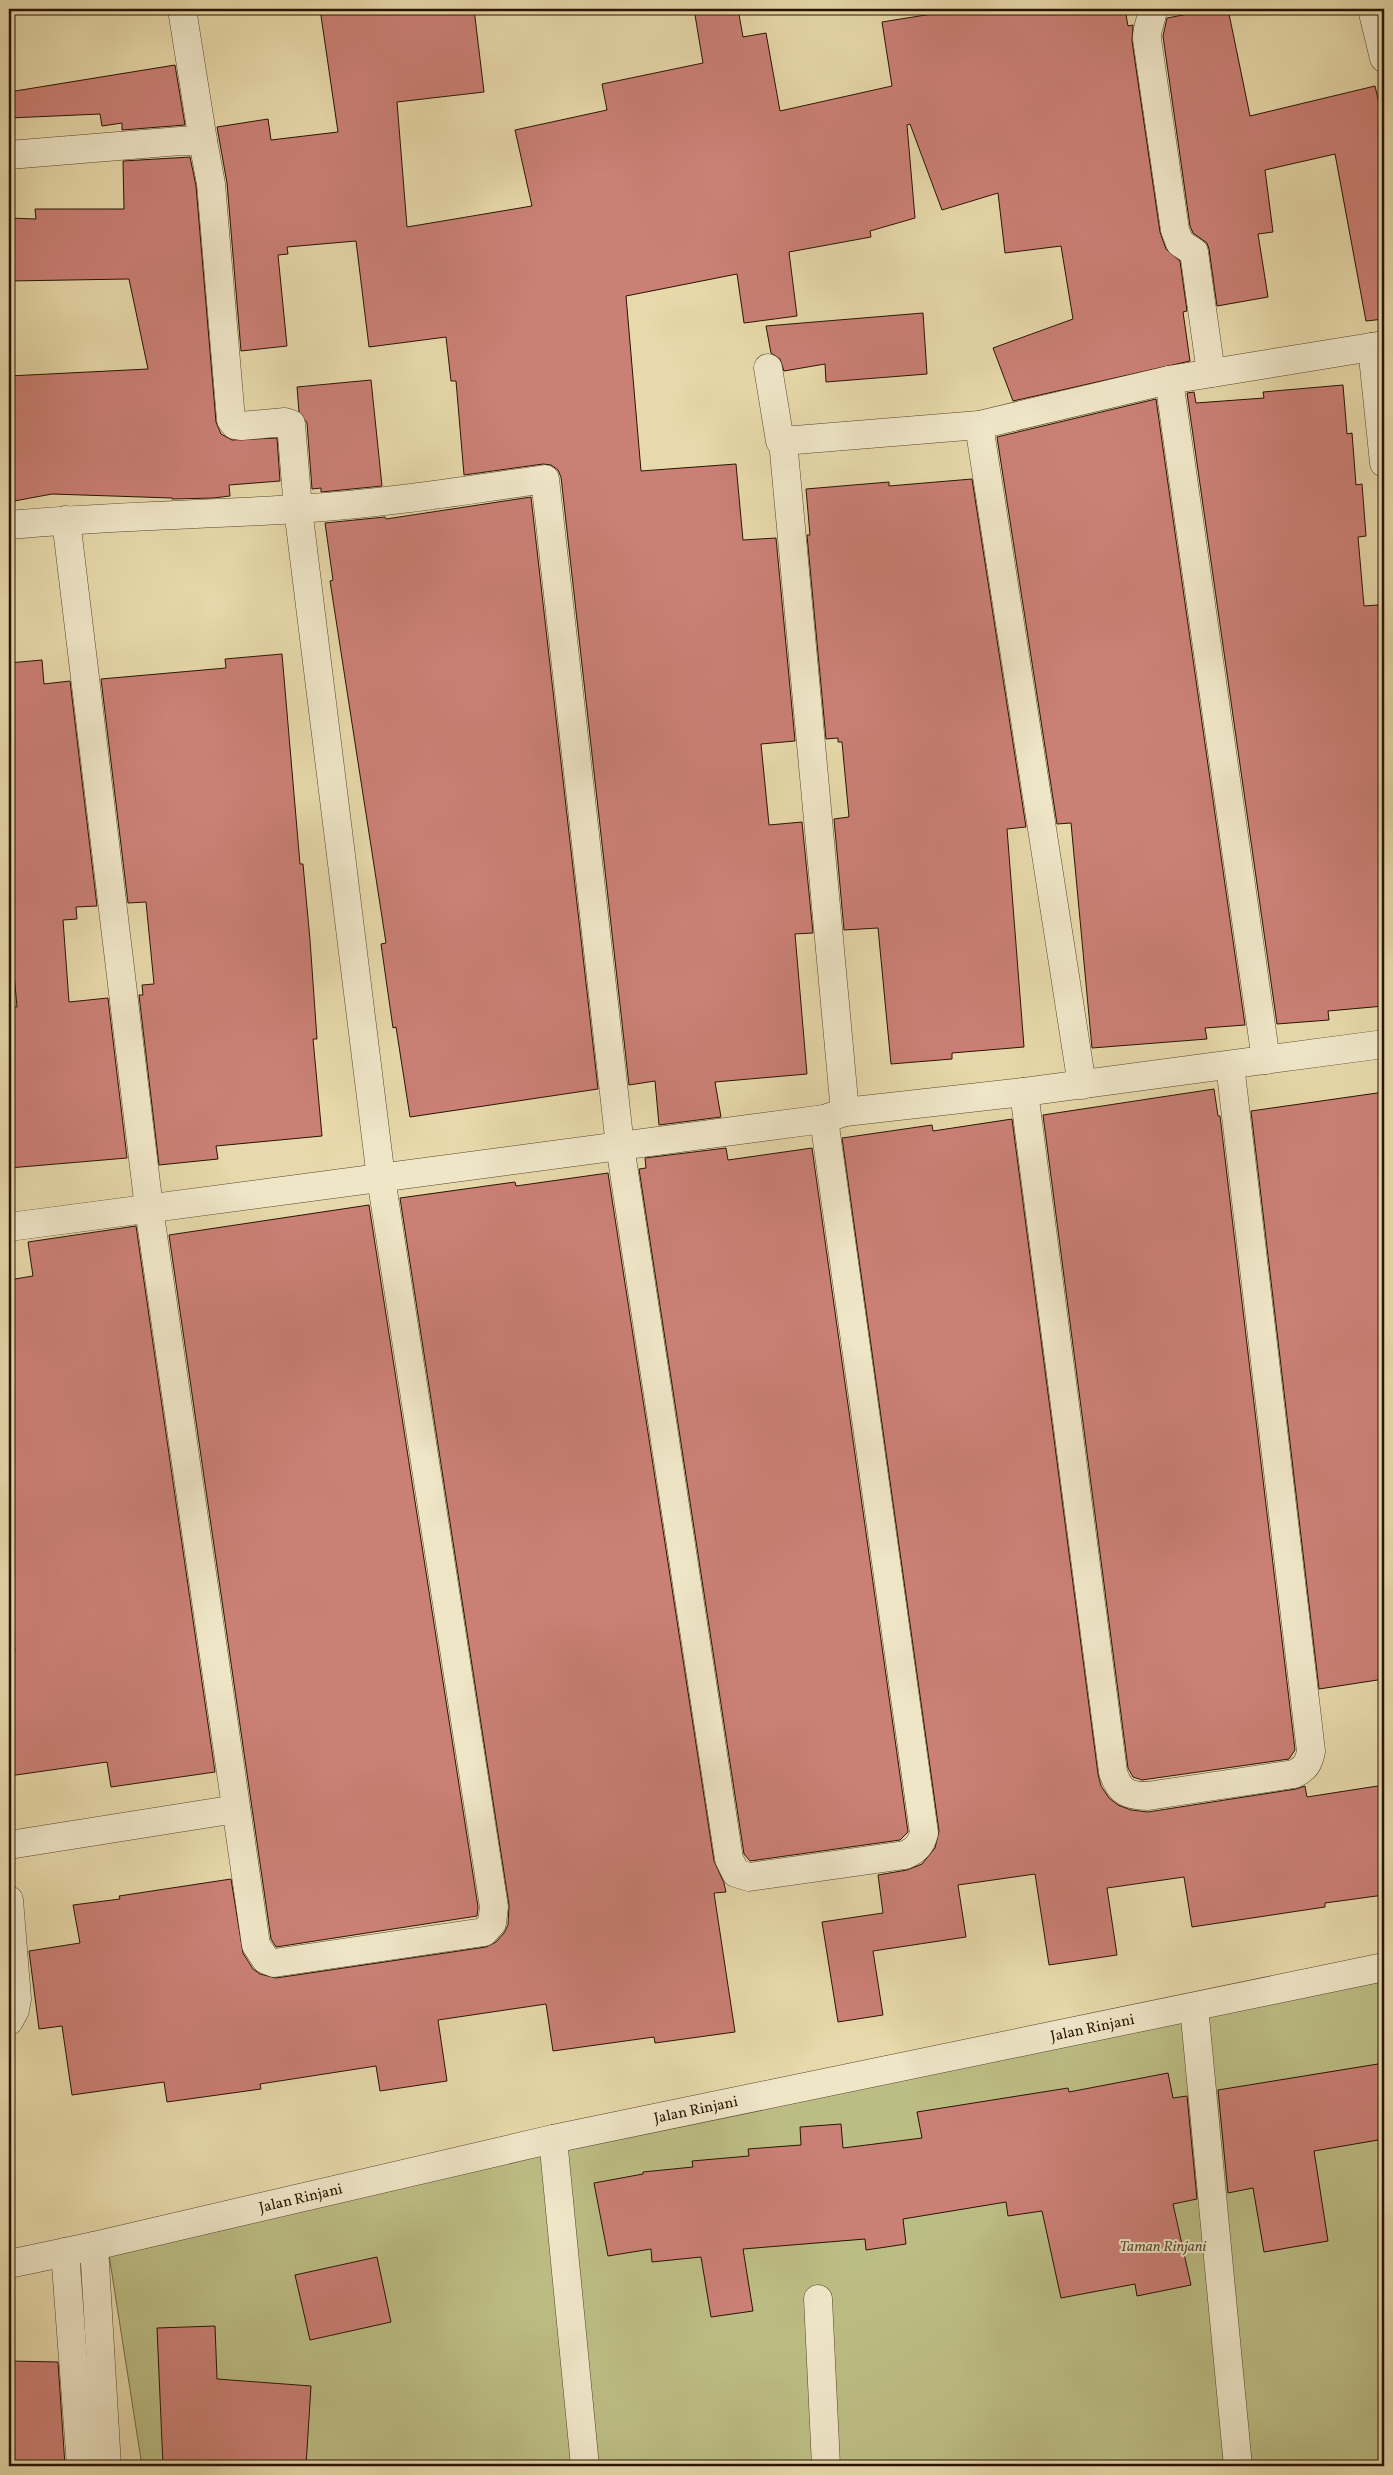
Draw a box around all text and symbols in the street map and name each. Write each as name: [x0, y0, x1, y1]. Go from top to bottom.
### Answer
street label: Jalan Rinjani: [1049, 2010, 1137, 2048]
street label: Jalan Rinjani: [652, 2092, 740, 2130]
street label: Jalan Rinjani: [257, 2179, 345, 2219]
park label: Taman Rinjani: [1120, 2237, 1207, 2258]

